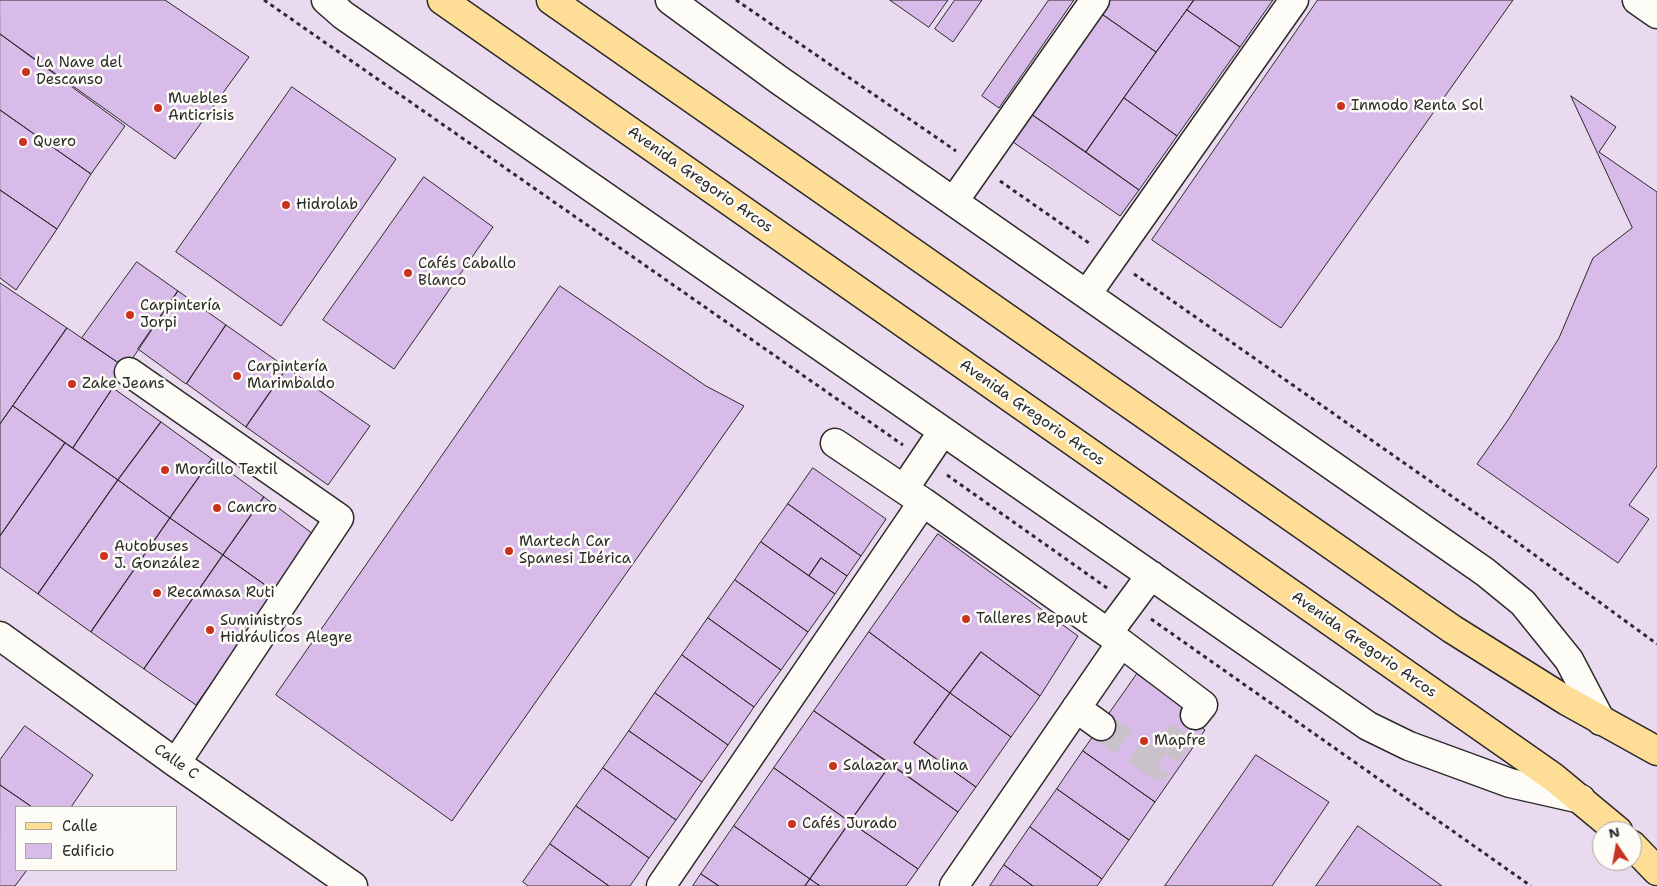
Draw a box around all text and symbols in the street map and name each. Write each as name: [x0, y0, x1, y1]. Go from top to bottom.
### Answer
place label: La Nave del Descanso: [36, 54, 122, 89]
marker: La Nave del Descanso: [20, 66, 32, 78]
place label: Muebles Anticrisis: [168, 90, 234, 125]
place label: Inmodo Renta Sol: [1351, 97, 1483, 115]
marker: Inmodo Renta Sol: [1335, 100, 1347, 112]
marker: Muebles Anticrisis: [152, 102, 164, 114]
street label: Avenida Gregorio Arcos: [624, 123, 776, 237]
place label: Quero: [33, 133, 76, 151]
marker: Quero: [17, 136, 29, 148]
place label: Hidrolab: [296, 196, 358, 214]
marker: Hidrolab: [280, 199, 292, 211]
place label: Cafés Caballo Blanco: [418, 255, 516, 290]
marker: Cafés Caballo Blanco: [402, 267, 414, 279]
place label: Carpintería Jorpi: [140, 297, 220, 332]
marker: Carpintería Jorpi: [124, 309, 136, 321]
street label: Avenida Gregorio Arcos: [956, 356, 1108, 470]
place label: Carpintería Marimbaldo: [247, 358, 335, 393]
marker: Carpintería Marimbaldo: [231, 370, 243, 382]
place label: Zake Jeans: [82, 375, 165, 393]
marker: Zake Jeans: [66, 378, 78, 390]
place label: Morcillo Textil: [175, 461, 277, 479]
marker: Morcillo Textil: [159, 464, 171, 476]
place label: Cancro: [227, 499, 277, 517]
marker: Cancro: [211, 502, 223, 514]
place label: Martech Car Spanesi Ibérica: [519, 533, 631, 568]
place label: Autobuses J. González: [114, 538, 200, 573]
marker: Martech Car Spanesi Ibérica: [503, 545, 515, 557]
marker: Autobuses J. González: [98, 550, 110, 562]
place label: Recamasa Ruti: [167, 584, 275, 602]
marker: Recamasa Ruti: [151, 587, 163, 599]
street label: Avenida Gregorio Arcos: [1288, 588, 1440, 702]
place label: Talleres Repaut: [976, 610, 1088, 628]
place label: Suministros Hidráulicos Alegre: [220, 612, 353, 647]
marker: Talleres Repaut: [960, 613, 972, 625]
marker: Suministros Hidráulicos Alegre: [204, 624, 216, 636]
place label: Mapfre: [1154, 732, 1206, 750]
marker: Mapfre: [1138, 735, 1150, 747]
street label: Calle C: [150, 740, 202, 784]
place label: Salazar y Molina: [843, 757, 968, 775]
marker: Salazar y Molina: [827, 760, 839, 772]
legend: [15, 806, 178, 871]
place label: Cafés Jurado: [802, 815, 897, 833]
text: Calle: [62, 816, 98, 836]
marker: Cafés Jurado: [786, 818, 798, 830]
north arrow: [1592, 821, 1642, 871]
text: N: [1607, 822, 1621, 842]
text: Edificio: [62, 841, 114, 861]

